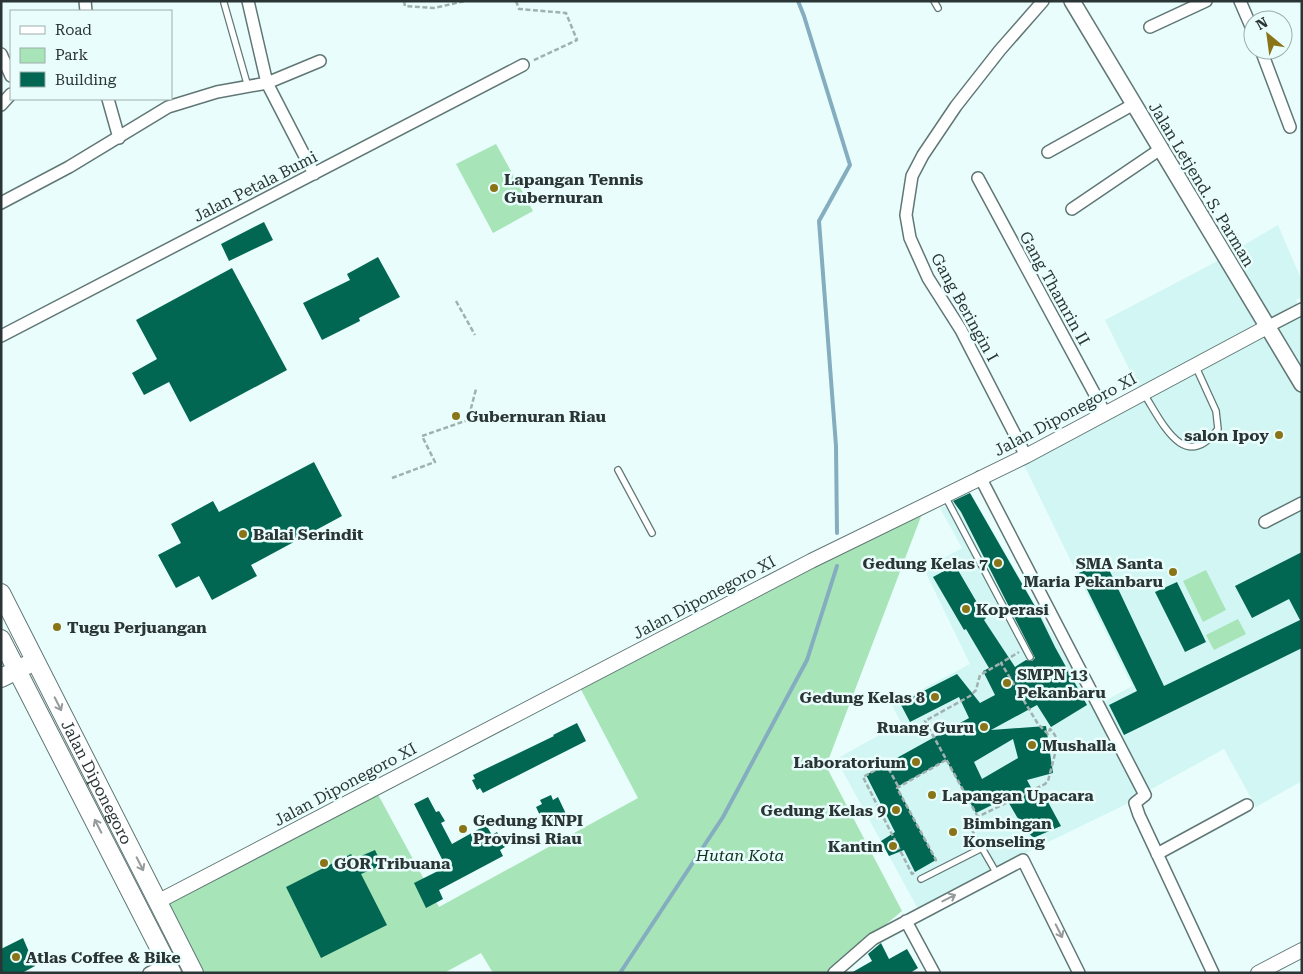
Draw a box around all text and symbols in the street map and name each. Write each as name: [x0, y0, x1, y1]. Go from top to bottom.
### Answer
legend: [10, 10, 172, 100]
north arrow: [1243, 10, 1293, 60]
text: N: [1253, 14, 1270, 33]
text: Road: [55, 21, 92, 39]
text: Park: [55, 46, 89, 64]
text: Building: [55, 71, 117, 89]
street label: Jalan Letjend. S. Parman: [1145, 98, 1258, 270]
street label: Jalan Petala Bumi: [190, 147, 320, 226]
place label: Lapangan Tennis Gubernuran: [504, 170, 643, 207]
marker: Lapangan Tennis Gubernuran: [488, 182, 500, 194]
street label: Gang Thamrin II: [1015, 228, 1094, 348]
street label: Gang Beringin I: [927, 250, 1002, 365]
street label: Jalan Diponegoro XI: [991, 369, 1140, 460]
place label: Gubernuran Riau: [466, 407, 606, 426]
marker: Gubernuran Riau: [450, 410, 462, 422]
place label: salon Ipoy: [1184, 426, 1269, 445]
marker: salon Ipoy: [1273, 429, 1285, 441]
place label: Balai Serindit: [253, 525, 364, 544]
marker: Balai Serindit: [237, 528, 249, 540]
street label: Jalan Diponegoro XI: [630, 552, 779, 643]
place label: Gedung Kelas 7: [863, 554, 988, 573]
place label: SMA Santa Maria Pekanbaru: [1023, 554, 1164, 591]
marker: Gedung Kelas 7: [992, 557, 1004, 569]
marker: SMA Santa Maria Pekanbaru: [1167, 566, 1179, 578]
place label: Koperasi: [976, 600, 1049, 619]
marker: Koperasi: [960, 603, 972, 615]
place label: Tugu Perjuangan: [67, 618, 207, 637]
marker: Tugu Perjuangan: [51, 621, 63, 633]
place label: SMPN 13 Pekanbaru: [1017, 665, 1106, 702]
marker: SMPN 13 Pekanbaru: [1001, 677, 1013, 689]
place label: Gedung Kelas 8: [800, 688, 925, 707]
marker: Gedung Kelas 8: [929, 691, 941, 703]
one-way arrow: [54, 696, 63, 711]
street label: Jalan Diponegoro: [57, 717, 136, 848]
place label: Ruang Guru: [877, 718, 974, 737]
marker: Ruang Guru: [978, 721, 990, 733]
place label: Mushalla: [1042, 736, 1117, 755]
street label: Jalan Diponegoro XI: [271, 739, 420, 830]
marker: Mushalla: [1026, 739, 1038, 751]
place label: Laboratorium: [794, 753, 907, 772]
marker: Laboratorium: [910, 756, 922, 768]
place label: Lapangan Upacara: [942, 786, 1094, 805]
marker: Lapangan Upacara: [926, 789, 938, 801]
place label: Gedung Kelas 9: [761, 801, 886, 820]
marker: Gedung Kelas 9: [890, 804, 902, 816]
place label: Gedung KNPI Provinsi Riau: [473, 811, 583, 848]
place label: Bimbingan Konseling: [963, 814, 1052, 851]
one-way arrow: [93, 819, 103, 834]
marker: Gedung KNPI Provinsi Riau: [457, 823, 469, 835]
marker: Bimbingan Konseling: [947, 826, 959, 838]
place label: Kantin: [828, 837, 883, 856]
marker: Kantin: [887, 840, 899, 852]
park label: Hutan Kota: [695, 846, 785, 865]
place label: GOR Tribuana: [334, 854, 451, 873]
one-way arrow: [135, 857, 145, 872]
marker: GOR Tribuana: [318, 857, 330, 869]
one-way arrow: [941, 893, 956, 902]
one-way arrow: [1054, 923, 1064, 938]
place label: Atlas Coffee & Bike: [26, 948, 181, 967]
marker: Atlas Coffee & Bike: [10, 951, 22, 963]

